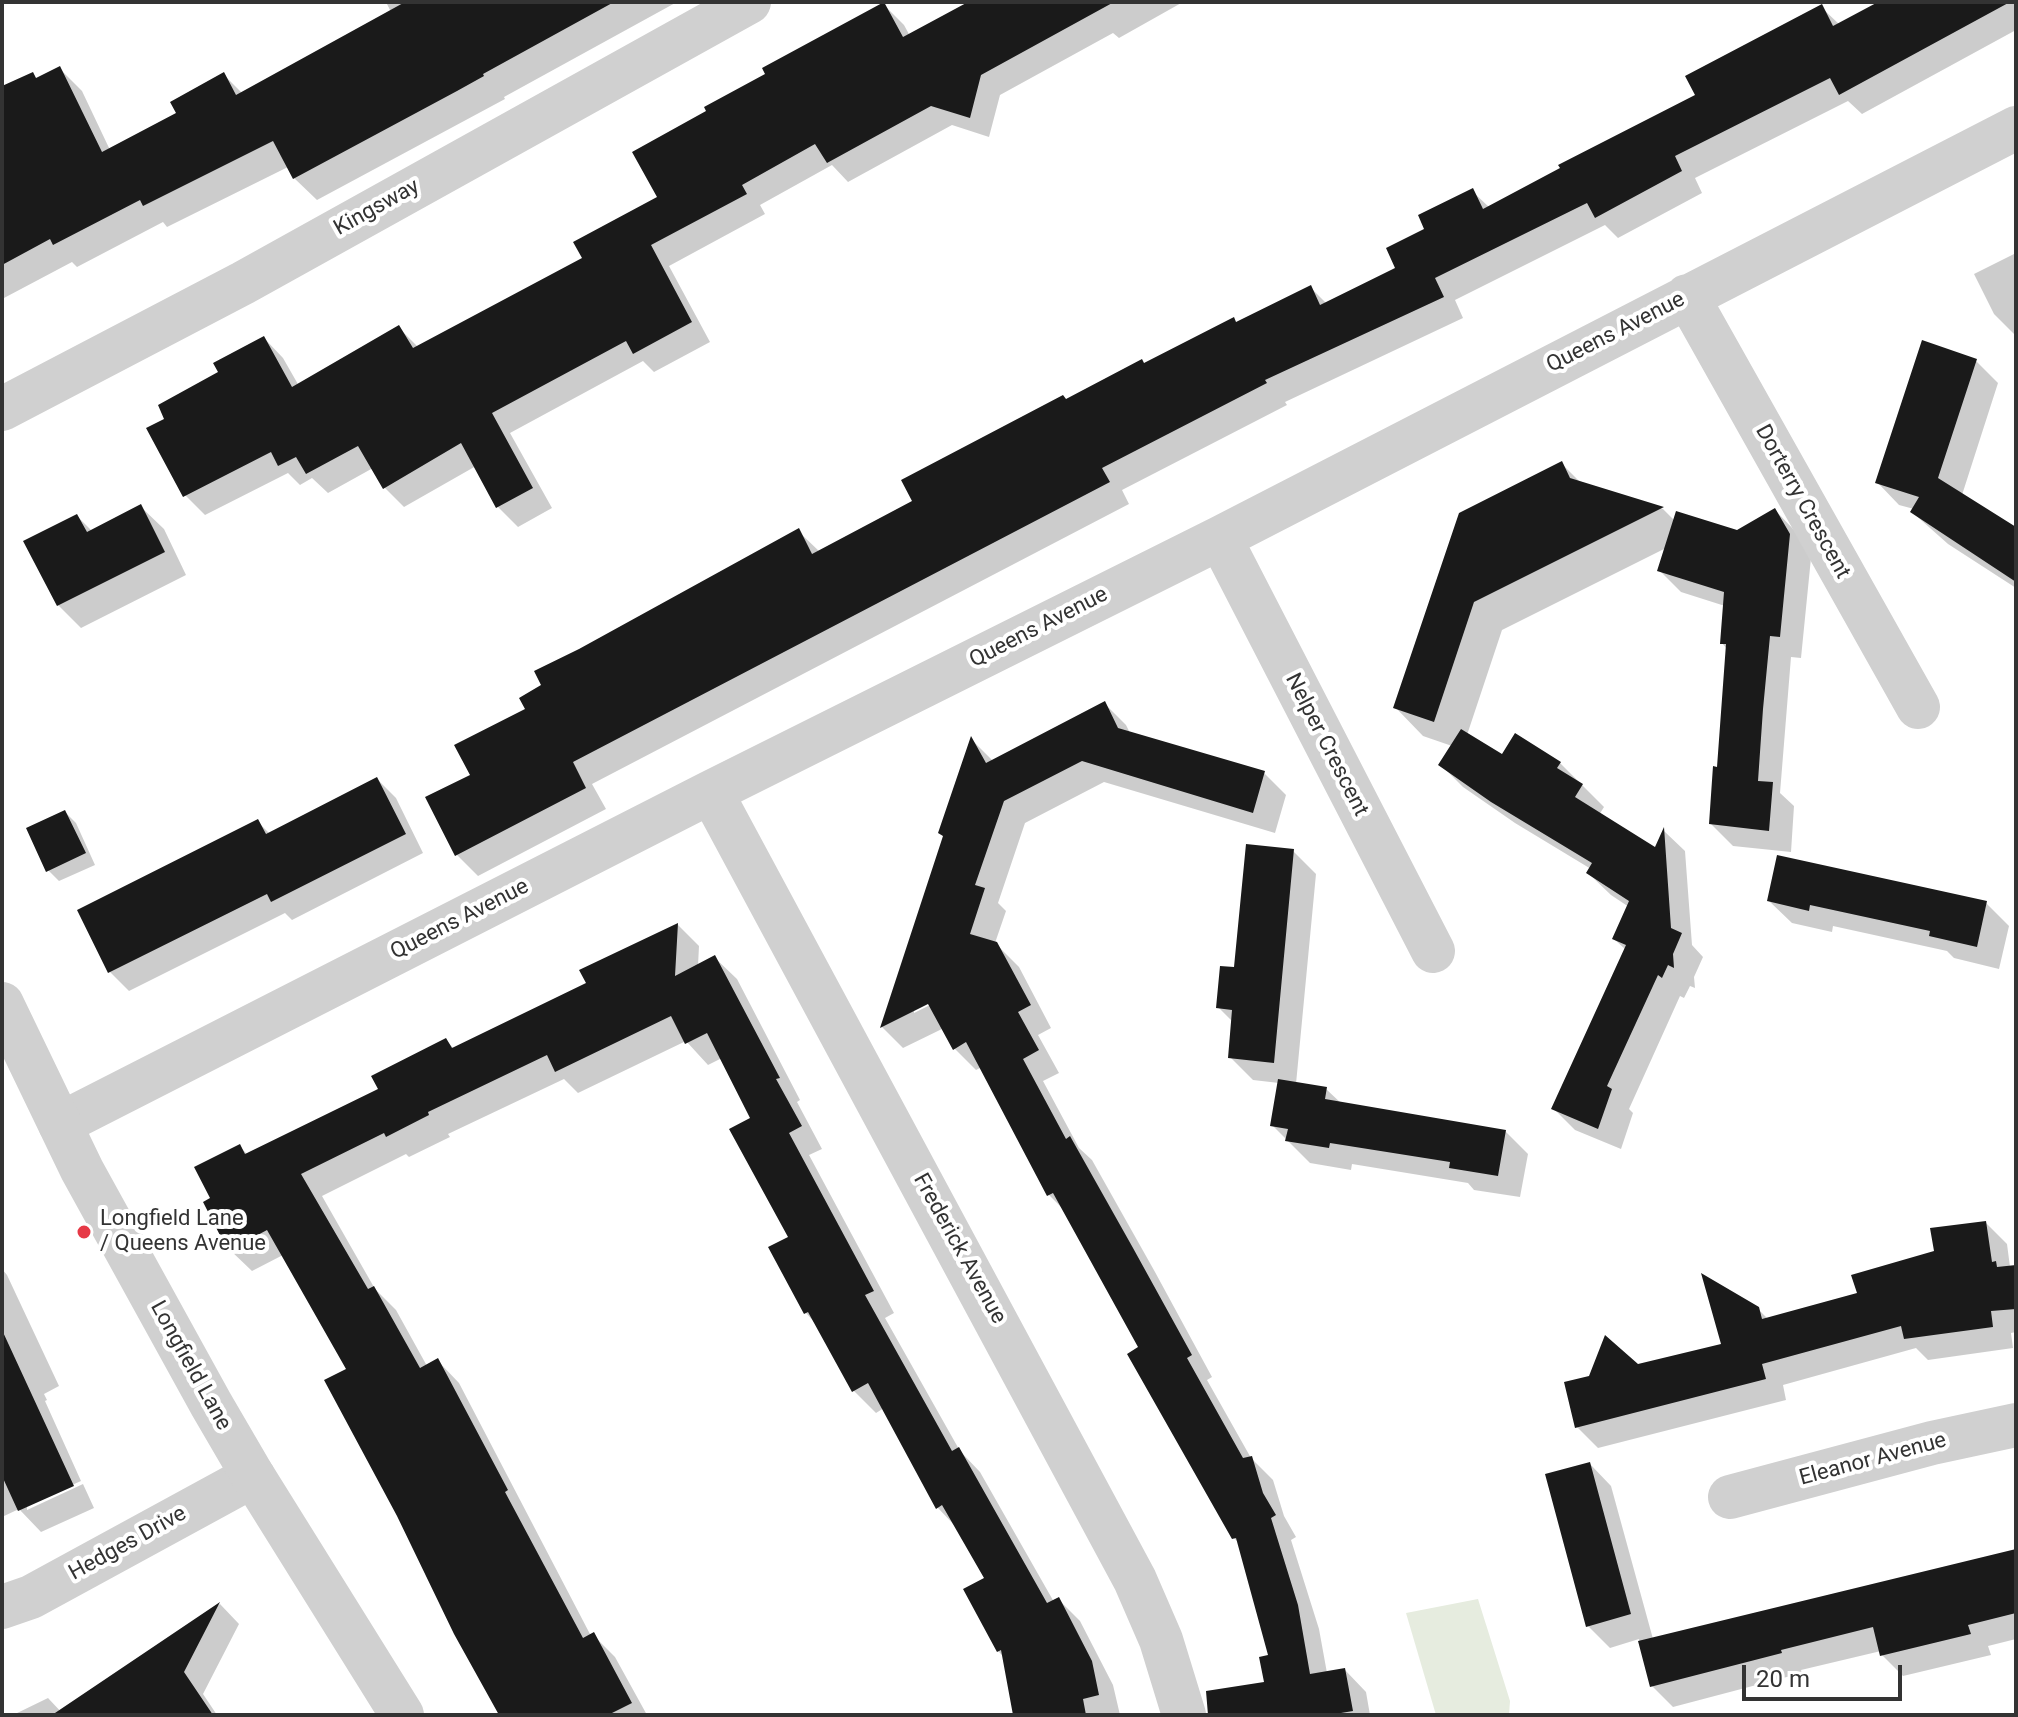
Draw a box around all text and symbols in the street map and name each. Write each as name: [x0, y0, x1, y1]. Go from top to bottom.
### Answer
street label: Kingsway: [330, 174, 424, 242]
street label: Queens Avenue: [1543, 287, 1689, 379]
street label: Dorterry Crescent: [1749, 420, 1855, 584]
street label: Queens Avenue: [966, 582, 1112, 674]
street label: Nelper Crescent: [1279, 669, 1373, 821]
street label: Queens Avenue: [387, 874, 533, 966]
street label: Frederick Avenue: [907, 1169, 1011, 1329]
place label: Longfield Lane / Queens Avenue: [100, 1206, 266, 1258]
marker: Longfield Lane / Queens Avenue: [75, 1223, 93, 1241]
street label: Longfield Lane: [144, 1297, 236, 1435]
street label: Eleanor Avenue: [1797, 1428, 1949, 1492]
street label: Hedges Drive: [65, 1501, 191, 1587]
scale bar: [1746, 1649, 1906, 1699]
text: 20 m: [1756, 1665, 1810, 1693]

